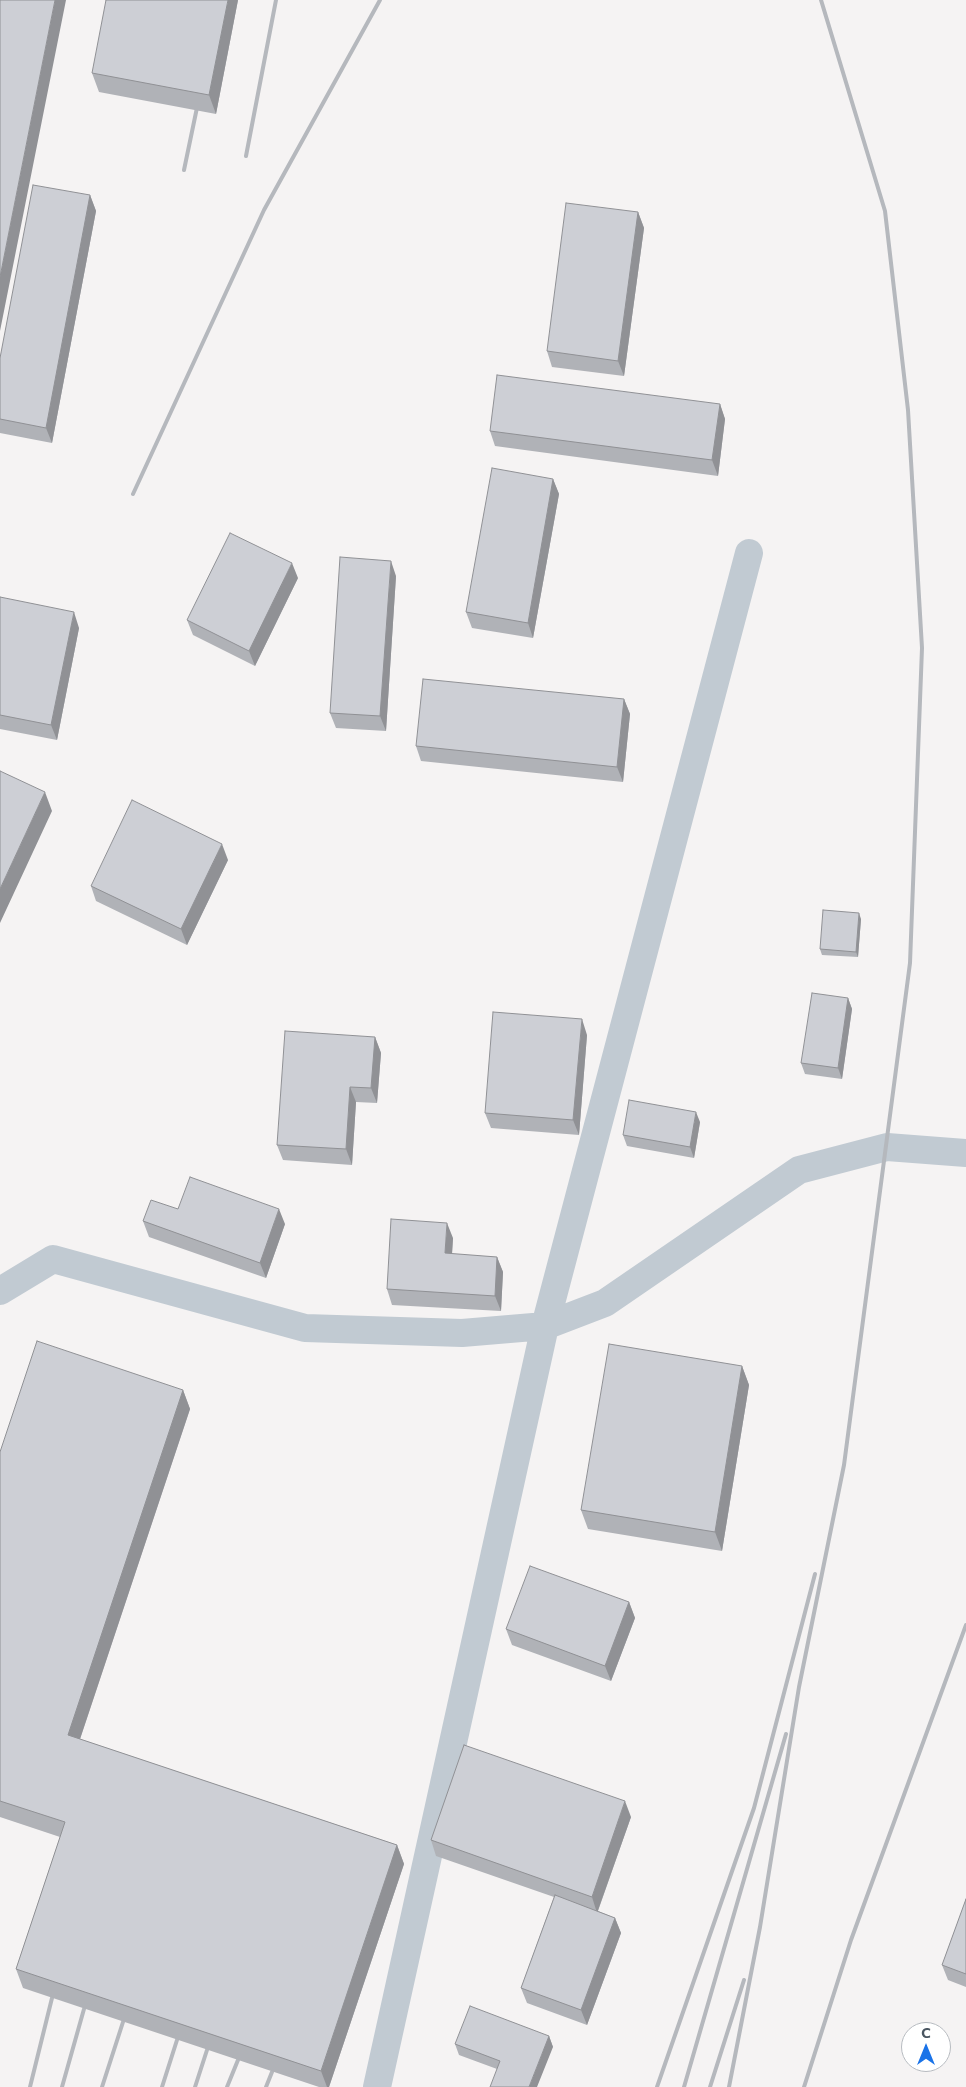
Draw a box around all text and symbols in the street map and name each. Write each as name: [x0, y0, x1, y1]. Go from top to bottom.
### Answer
north arrow: [901, 2022, 951, 2072]
text: С: [921, 2024, 931, 2041]

